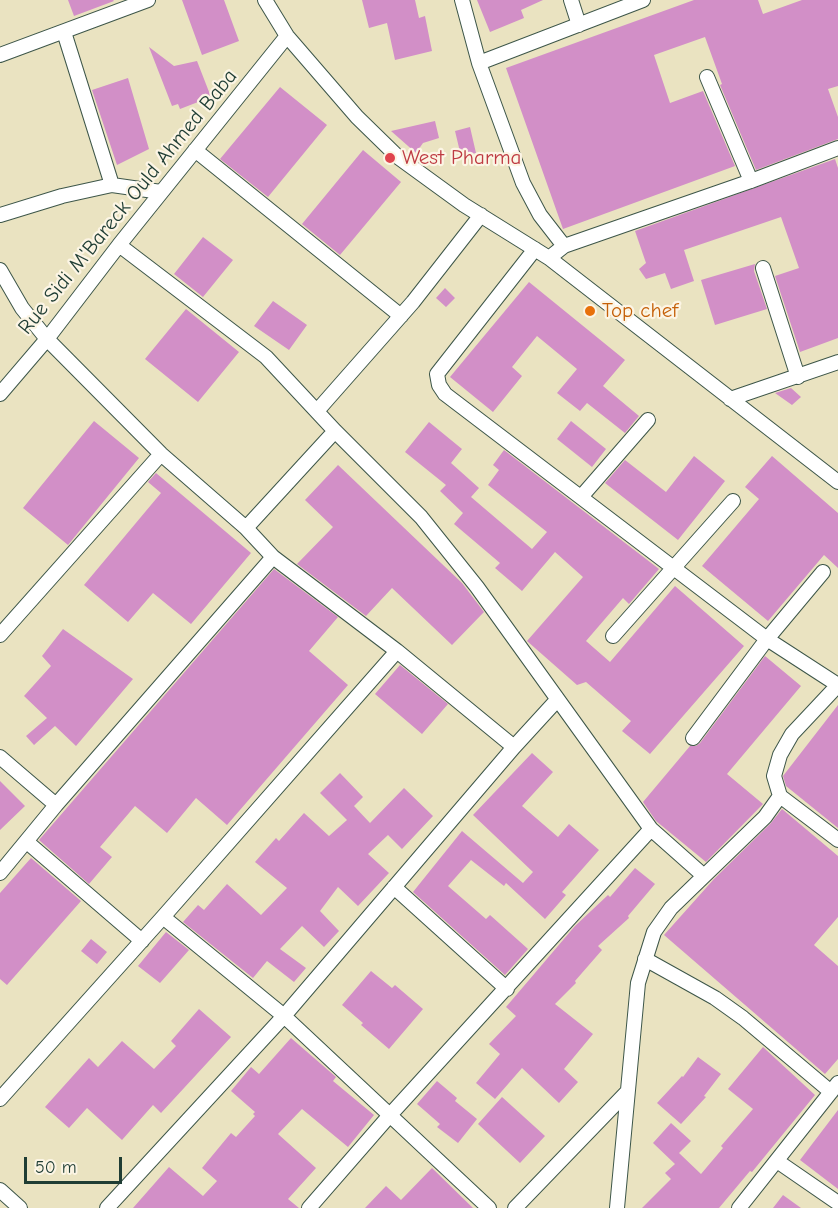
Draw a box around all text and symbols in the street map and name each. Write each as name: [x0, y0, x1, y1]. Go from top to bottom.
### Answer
street label: Rue Sidi M'Bareck Ould Ahmed Baba: [13, 64, 243, 340]
place label: West Pharma: [402, 145, 521, 171]
marker: West Pharma: [383, 151, 397, 165]
place label: Top chef: [602, 298, 678, 324]
marker: Top chef: [583, 304, 597, 318]
scale bar: [27, 1145, 124, 1183]
text: 50 m: [35, 1157, 77, 1178]

